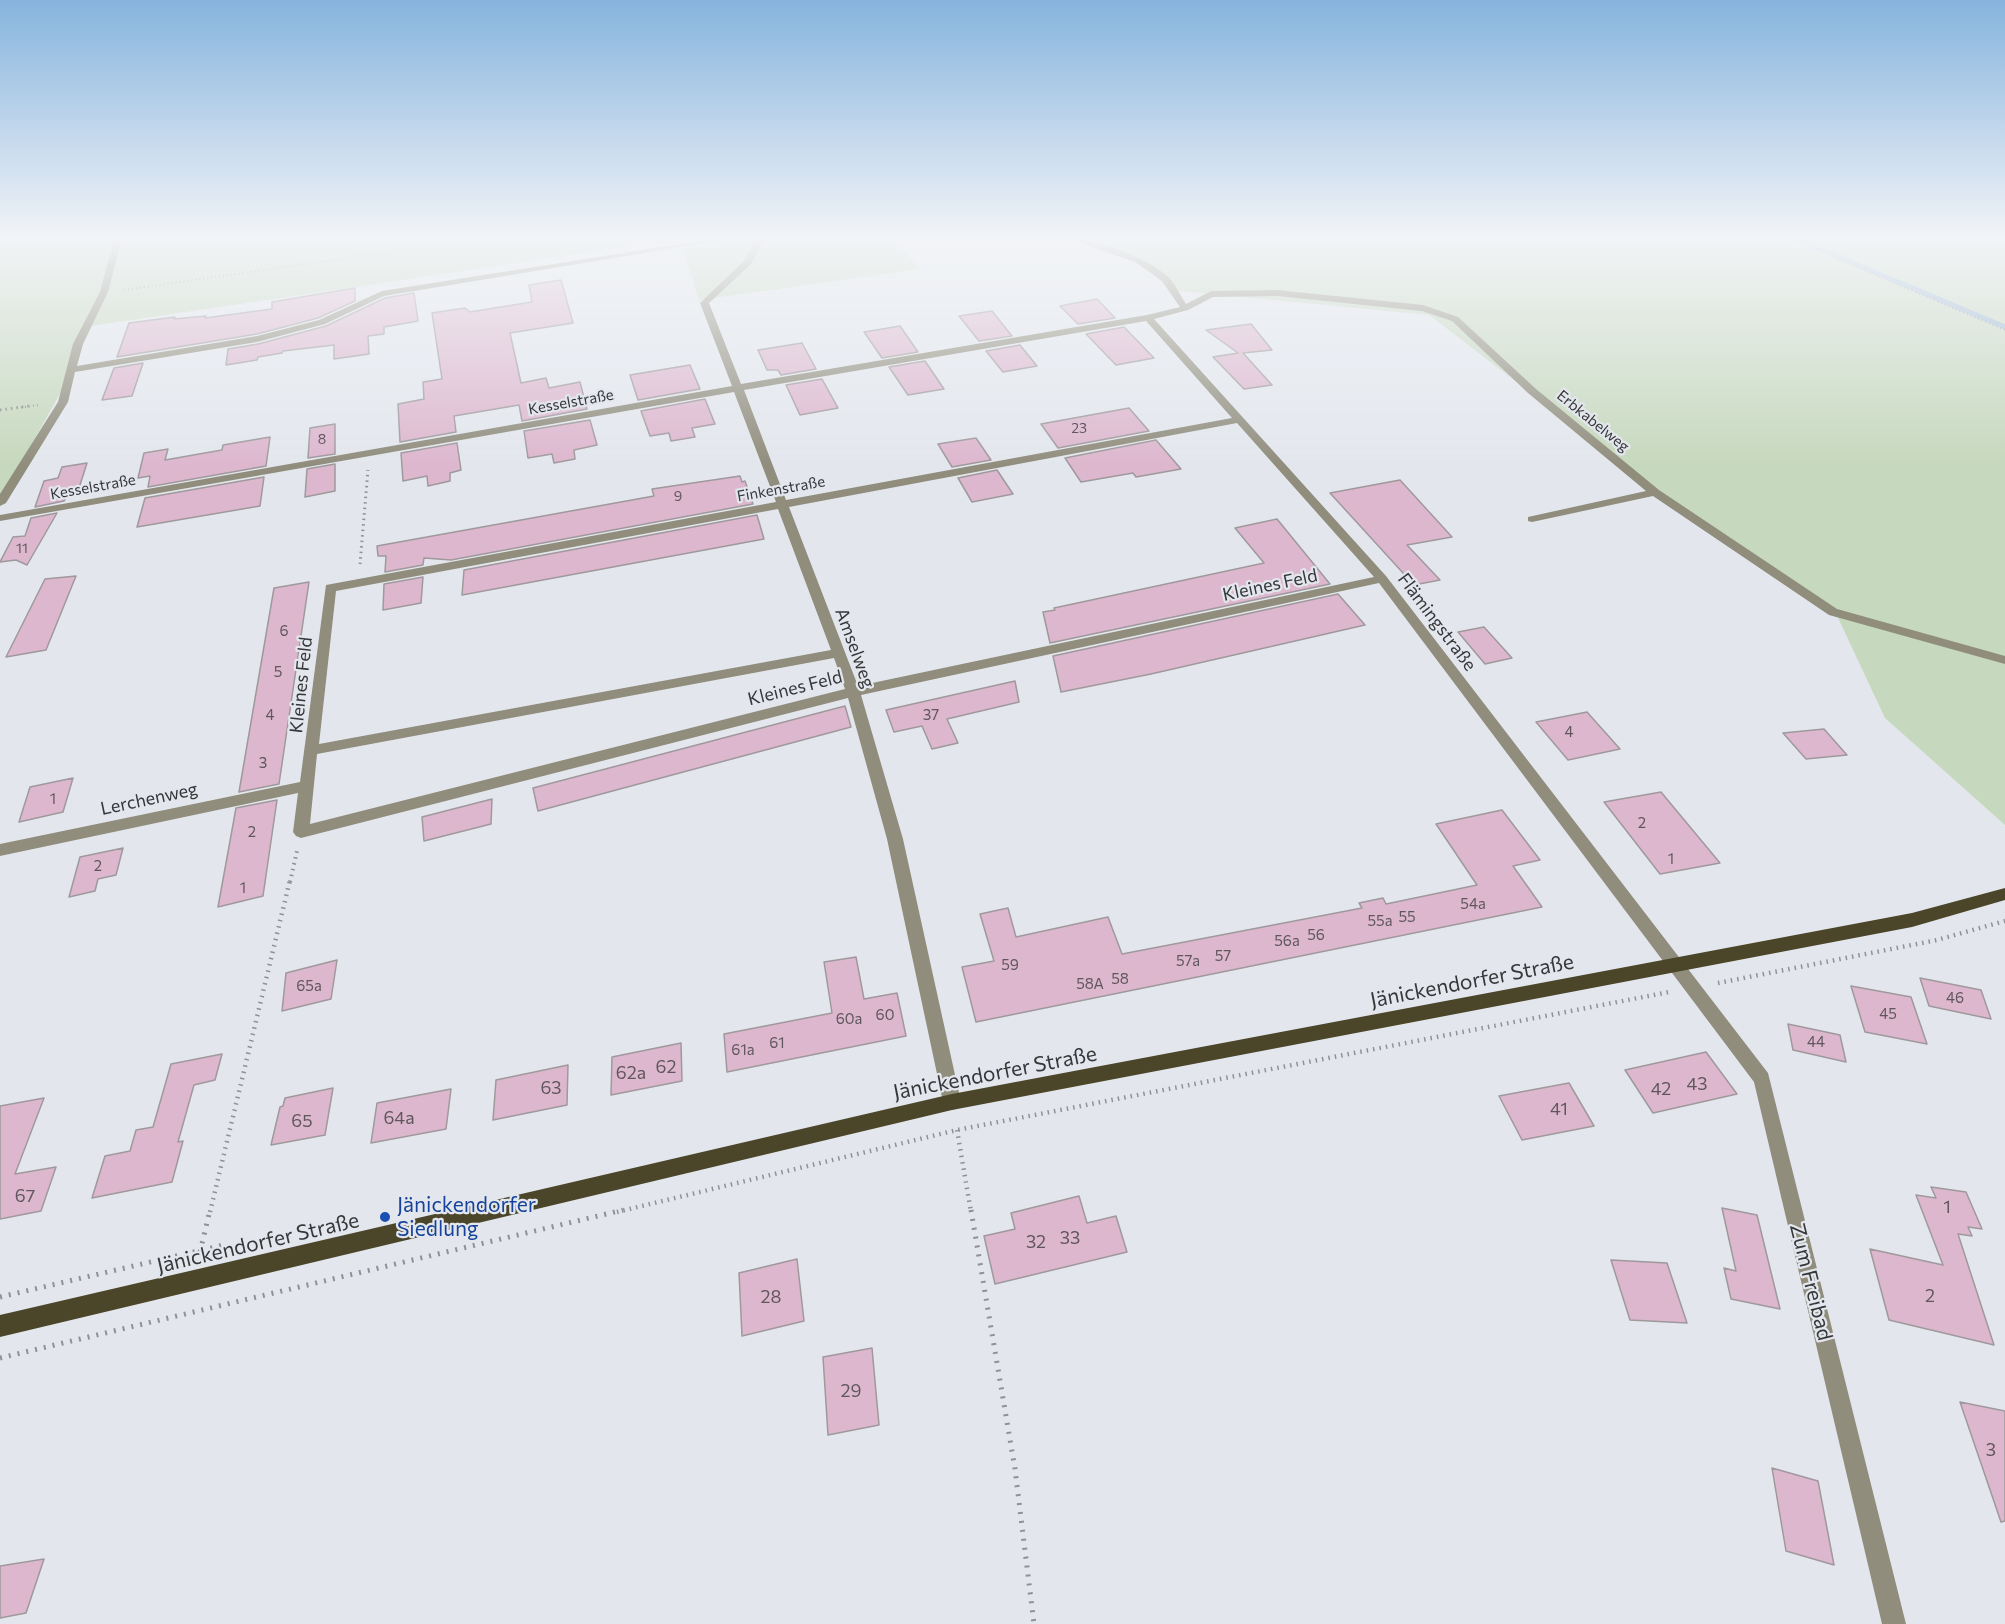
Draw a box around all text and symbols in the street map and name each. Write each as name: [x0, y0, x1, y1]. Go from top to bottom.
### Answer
street label: Kesselstraße: [527, 386, 615, 418]
street label: Erbkabelweg: [1553, 386, 1633, 456]
house number: 23: [1071, 420, 1087, 436]
house number: 8: [318, 431, 326, 447]
street label: Kesselstraße: [49, 471, 137, 503]
street label: Finkenstraße: [736, 472, 826, 506]
house number: 9: [674, 488, 682, 504]
house number: 11: [16, 540, 28, 556]
street label: Kleines Feld: [1221, 564, 1319, 606]
street label: Flämingstraße: [1393, 569, 1481, 675]
street label: Amselweg: [831, 605, 879, 691]
house number: 6: [279, 622, 289, 640]
street label: Kleines Feld: [285, 636, 317, 734]
house number: 5: [274, 663, 282, 681]
street label: Kleines Feld: [746, 666, 844, 710]
house number: 4: [266, 706, 274, 724]
house number: 37: [923, 706, 939, 724]
house number: 4: [1565, 723, 1573, 741]
house number: 3: [259, 754, 267, 772]
street label: Lerchenweg: [98, 778, 200, 820]
house number: 1: [50, 790, 56, 808]
house number: 2: [1638, 814, 1646, 832]
house number: 2: [248, 823, 256, 841]
house number: 1: [1668, 850, 1674, 868]
house number: 2: [94, 857, 102, 875]
house number: 1: [240, 879, 246, 897]
house number: 54a: [1460, 895, 1486, 913]
house number: 55: [1398, 908, 1416, 926]
house number: 55a: [1367, 912, 1393, 930]
house number: 56: [1307, 926, 1325, 944]
house number: 56a: [1274, 932, 1300, 950]
house number: 57: [1215, 947, 1231, 965]
street label: Jänickendorfer Straße: [1368, 949, 1576, 1013]
house number: 57a: [1176, 952, 1200, 970]
house number: 59: [1001, 956, 1019, 974]
house number: 58: [1111, 970, 1129, 988]
house number: 58A: [1076, 975, 1104, 993]
house number: 65a: [296, 977, 322, 995]
house number: 46: [1946, 989, 1964, 1007]
house number: 45: [1879, 1005, 1897, 1023]
house number: 60: [876, 1006, 894, 1024]
house number: 60a: [836, 1010, 862, 1028]
house number: 44: [1807, 1033, 1825, 1051]
house number: 61: [769, 1034, 785, 1052]
house number: 61a: [731, 1041, 755, 1059]
street label: Jänickendorfer Straße: [891, 1041, 1099, 1105]
house number: 62: [656, 1056, 676, 1078]
house number: 62a: [616, 1062, 646, 1084]
house number: 43: [1686, 1073, 1708, 1095]
house number: 63: [540, 1077, 562, 1099]
house number: 42: [1651, 1078, 1671, 1100]
house number: 41: [1550, 1098, 1568, 1120]
house number: 64a: [383, 1107, 415, 1129]
house number: 65: [291, 1110, 313, 1132]
house number: 67: [15, 1185, 35, 1207]
place label: Jänickendorfer Siedlung: [397, 1192, 536, 1242]
house number: 1: [1943, 1196, 1951, 1218]
street label: Jänickendorfer Straße: [154, 1207, 362, 1279]
marker: Jänickendorfer Siedlung: [378, 1210, 392, 1224]
street label: Zum Freibad: [1784, 1221, 1838, 1343]
house number: 33: [1060, 1227, 1080, 1249]
house number: 32: [1026, 1231, 1046, 1253]
house number: 2: [1925, 1285, 1935, 1307]
house number: 28: [761, 1286, 781, 1308]
house number: 29: [841, 1380, 861, 1402]
house number: 3: [1986, 1439, 1996, 1461]

